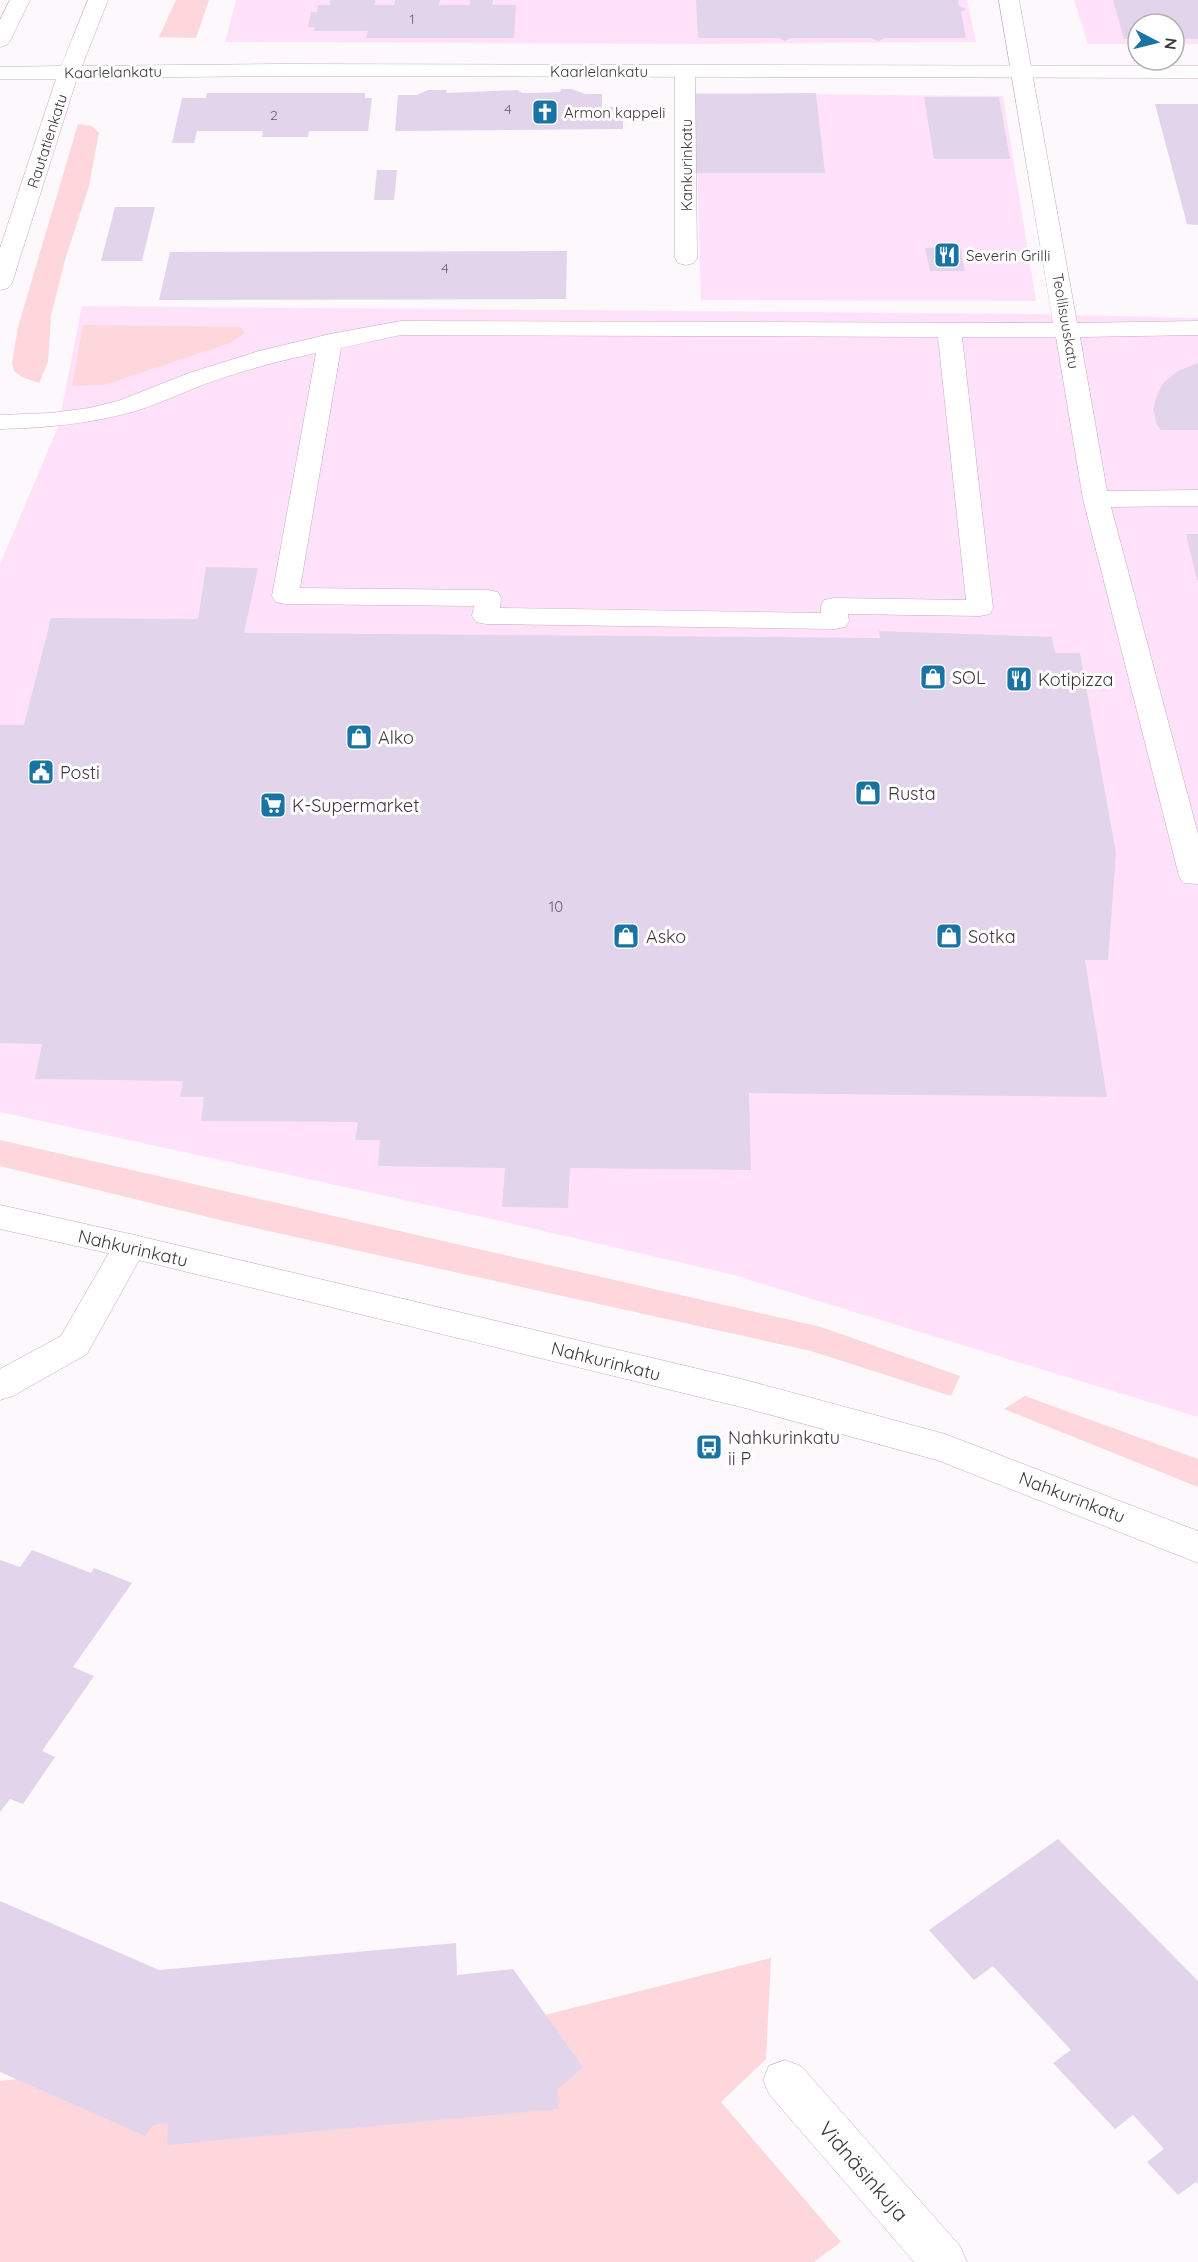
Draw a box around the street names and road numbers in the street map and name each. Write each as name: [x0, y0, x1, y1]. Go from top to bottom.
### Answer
street label: Kaarlelankatu: [64, 62, 162, 82]
street label: Kaarlelankatu: [550, 62, 648, 81]
street label: Rautatienkatu: [23, 92, 71, 190]
street label: Kankurinkatu: [677, 119, 696, 211]
street label: Teollisuuskatu: [1048, 272, 1084, 370]
street label: Nahkurinkatu: [76, 1224, 190, 1272]
street label: Nahkurinkatu: [549, 1336, 663, 1386]
street label: Nahkurinkatu: [1016, 1466, 1128, 1528]
street label: Vidnäsinkuja: [814, 2116, 914, 2226]

